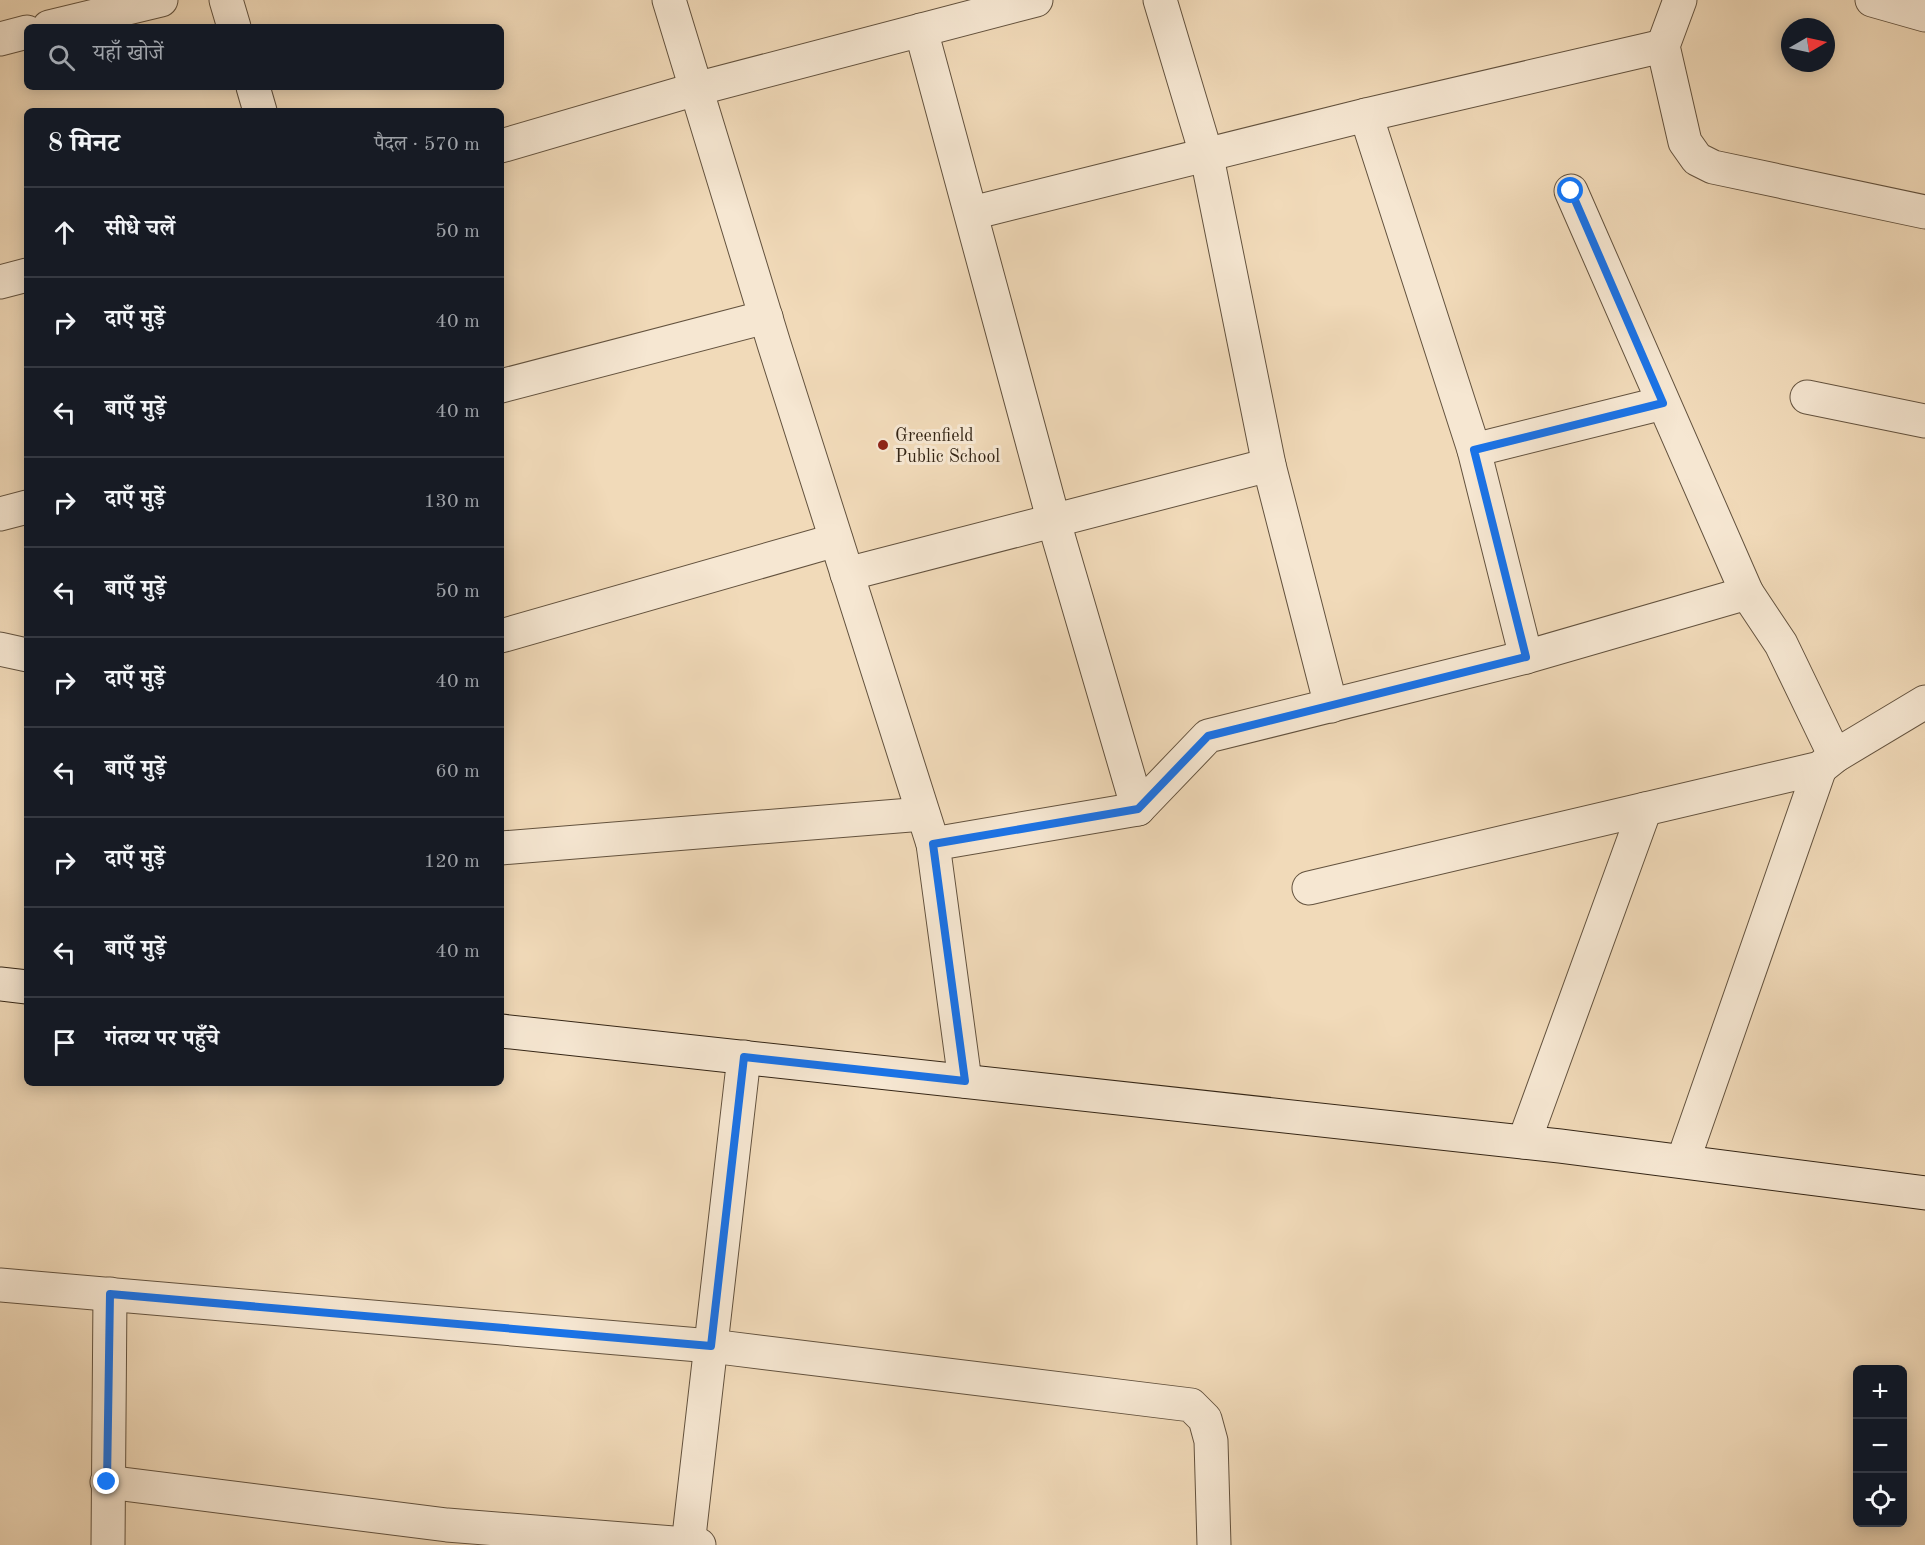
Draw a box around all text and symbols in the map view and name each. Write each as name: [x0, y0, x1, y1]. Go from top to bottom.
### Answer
north arrow: [1781, 18, 1835, 72]
search box: [24, 24, 504, 90]
icon: search: [45, 41, 78, 74]
text: यहाँ खोजें: [93, 43, 164, 65]
text: 8 मिनट: [48, 131, 120, 157]
text: पैदल · 570 m: [374, 135, 480, 155]
route start: [1557, 177, 1583, 203]
icon: ahead: [48, 216, 81, 249]
text: सीधे चलें: [105, 218, 175, 240]
text: 50 m: [435, 222, 480, 242]
icon: right: [48, 306, 81, 339]
text: दाएँ मुड़ें: [105, 308, 165, 330]
text: 40 m: [435, 312, 480, 332]
icon: left: [48, 396, 81, 429]
text: बाएँ मुड़ें: [105, 398, 166, 420]
text: 40 m: [435, 402, 480, 422]
place label: Greenfield Public School: [895, 427, 1000, 466]
marker: Greenfield Public School: [876, 438, 890, 452]
icon: right: [48, 486, 81, 519]
text: दाएँ मुड़ें: [105, 488, 165, 510]
text: 130 m: [424, 492, 480, 512]
icon: left: [48, 576, 81, 609]
text: बाएँ मुड़ें: [105, 578, 166, 600]
text: 50 m: [435, 582, 480, 602]
icon: right: [48, 666, 81, 699]
text: दाएँ मुड़ें: [105, 668, 165, 690]
text: 40 m: [435, 672, 480, 692]
icon: left: [48, 756, 81, 789]
text: बाएँ मुड़ें: [105, 758, 166, 780]
text: 60 m: [435, 762, 480, 782]
icon: right: [48, 846, 81, 879]
text: दाएँ मुड़ें: [105, 848, 165, 870]
text: 120 m: [424, 852, 480, 872]
icon: left: [48, 936, 81, 969]
text: बाएँ मुड़ें: [105, 938, 166, 960]
text: 40 m: [435, 942, 480, 962]
icon: arrive: [48, 1026, 81, 1059]
text: गंतव्य पर पहुँचे: [105, 1028, 219, 1050]
map controls: [1853, 1365, 1907, 1527]
button: +: [1853, 1365, 1907, 1419]
button: −: [1853, 1419, 1907, 1473]
route end: [93, 1468, 119, 1494]
button: locate: [1853, 1473, 1907, 1527]

